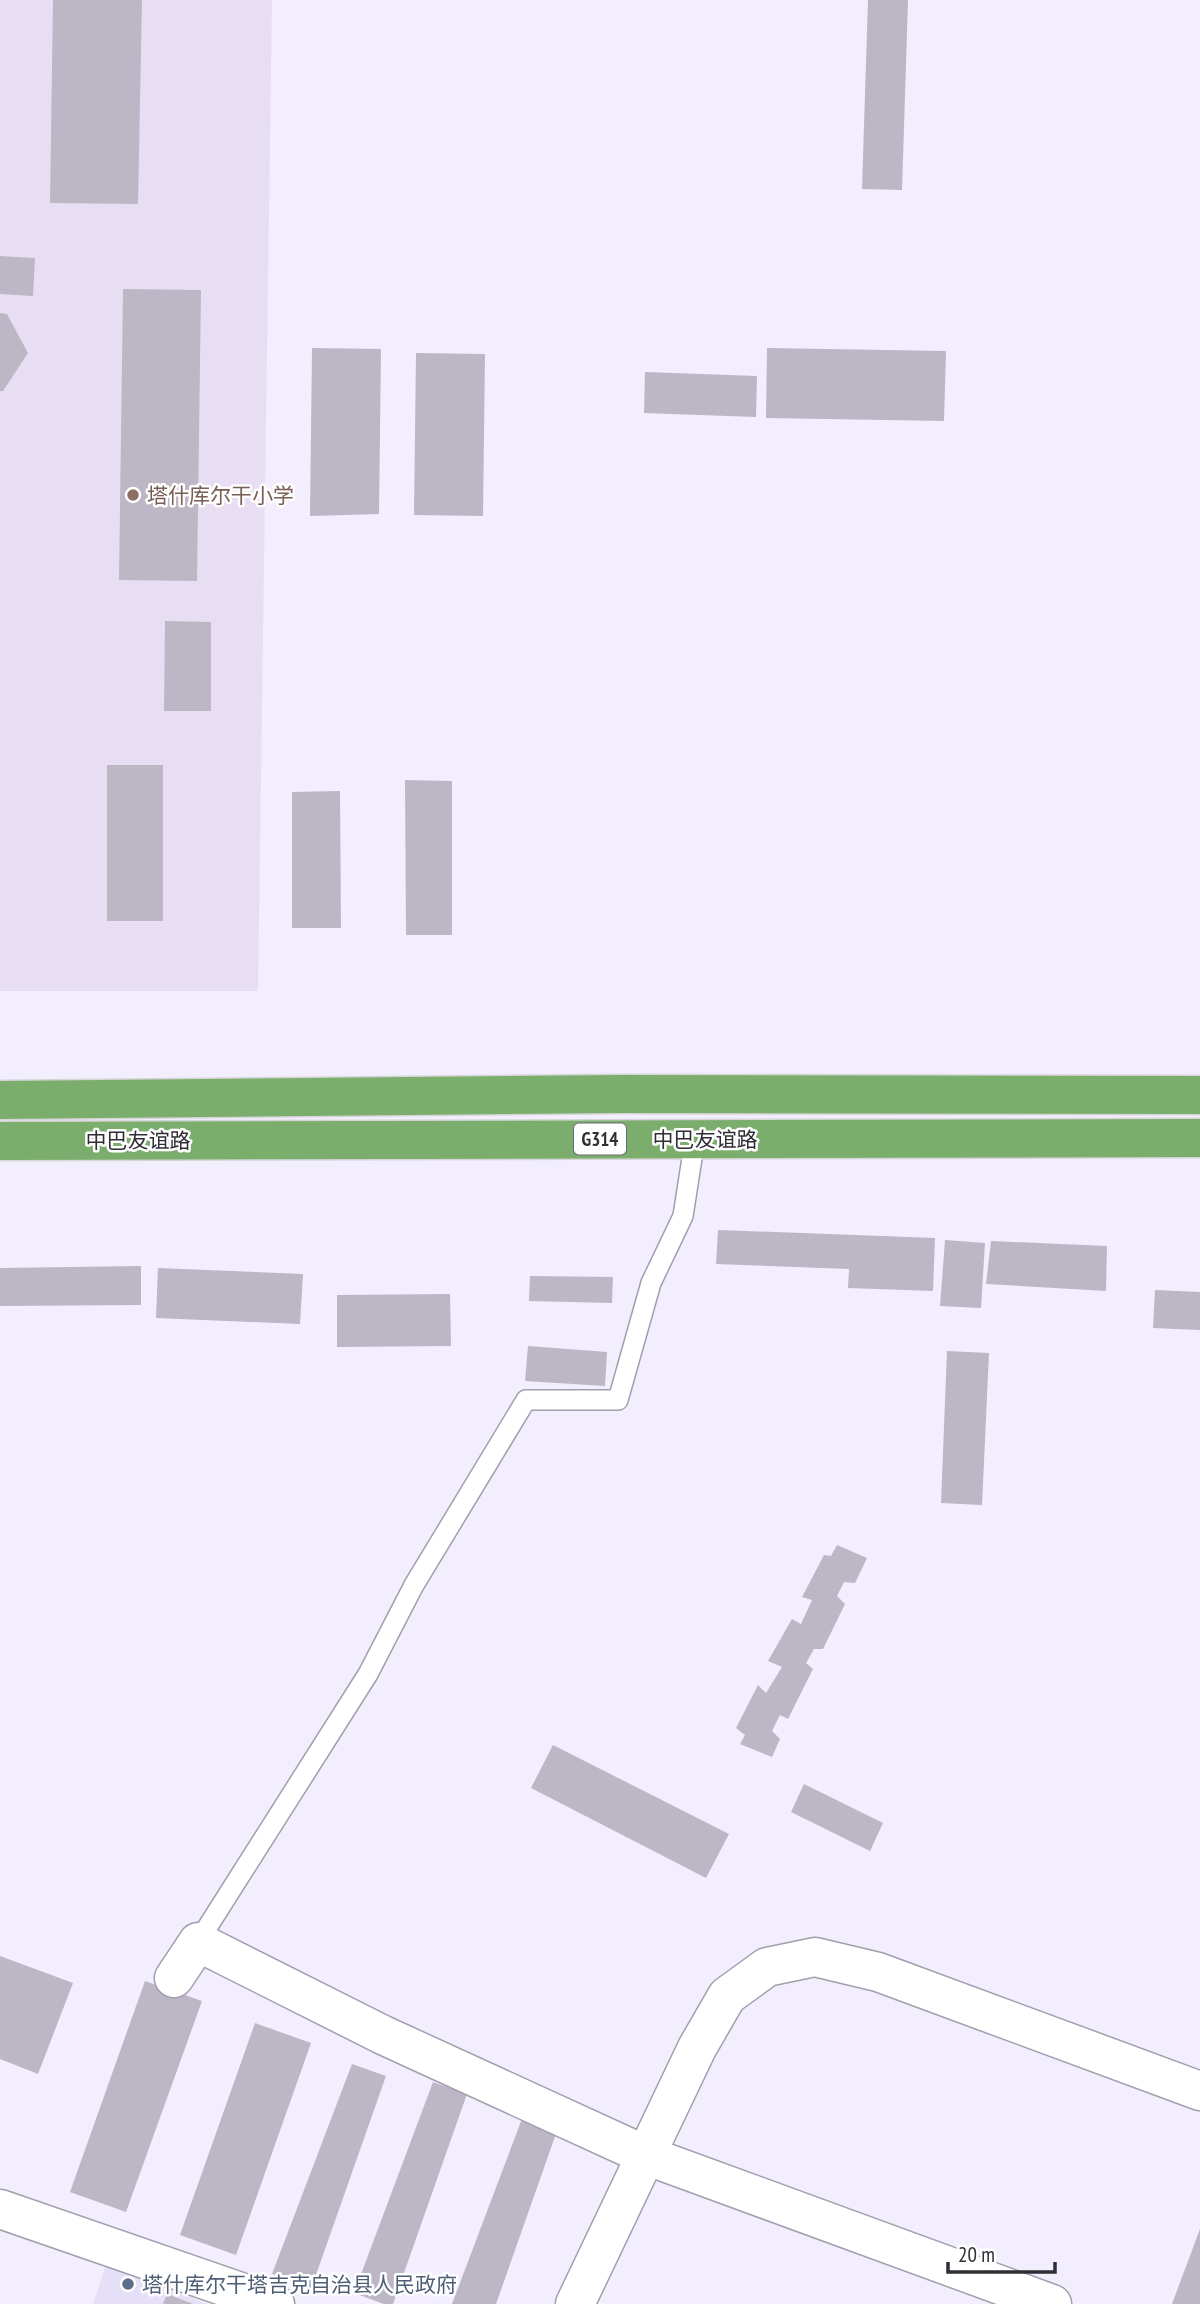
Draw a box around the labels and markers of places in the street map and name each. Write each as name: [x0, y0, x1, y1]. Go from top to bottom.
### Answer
place label: 塔什库尔干小学: [147, 482, 294, 509]
marker: 塔什库尔干小学: [125, 487, 141, 503]
place label: 塔什库尔干塔吉克自治县人民政府: [142, 2271, 457, 2298]
marker: 塔什库尔干塔吉克自治县人民政府: [120, 2276, 136, 2292]

